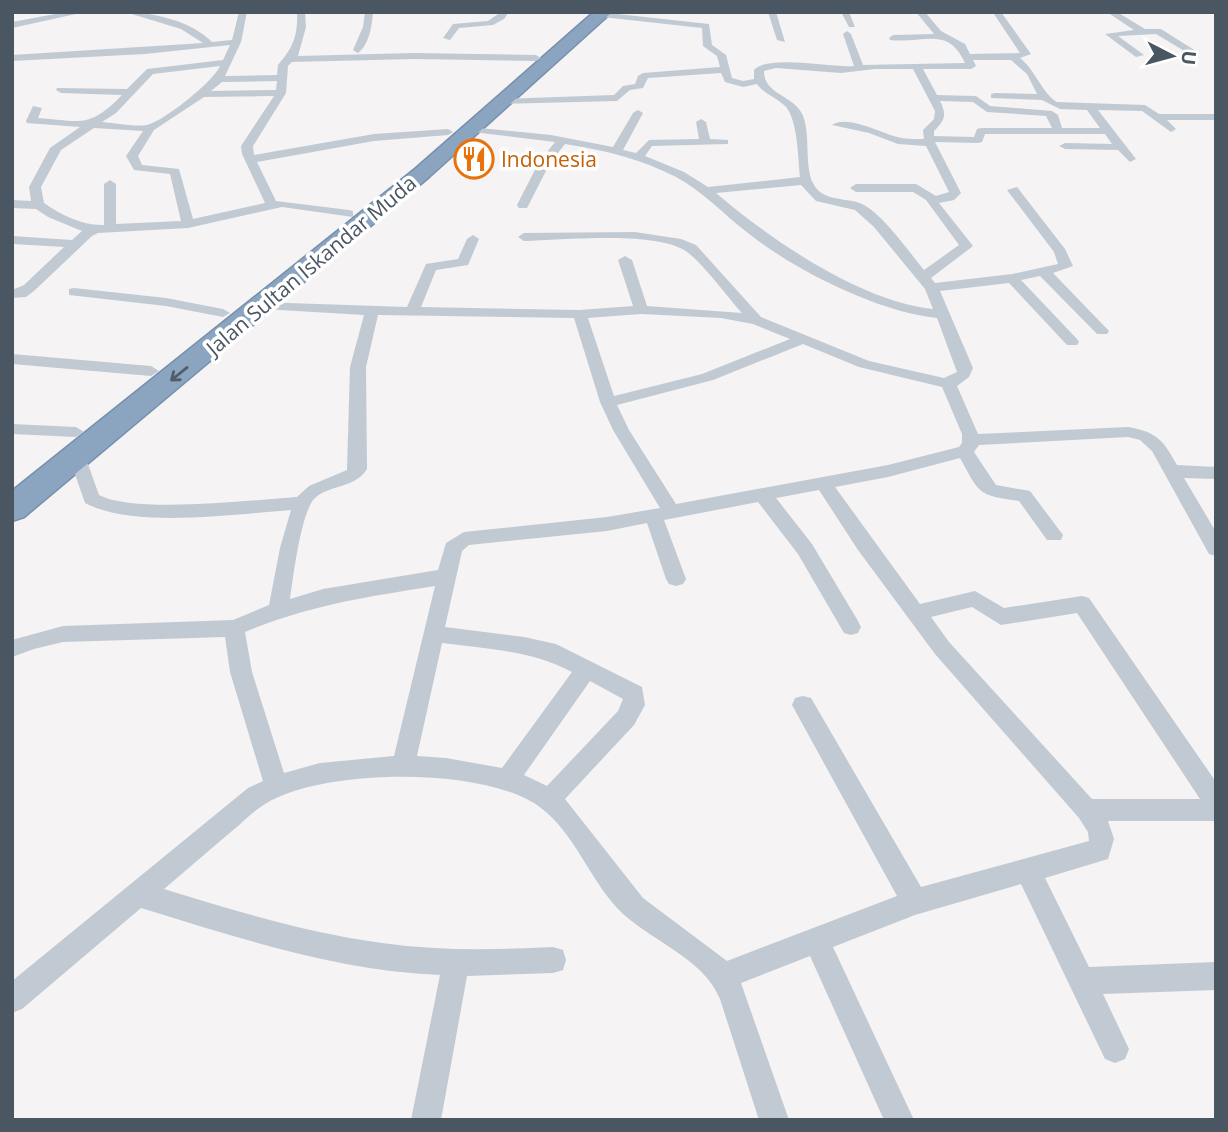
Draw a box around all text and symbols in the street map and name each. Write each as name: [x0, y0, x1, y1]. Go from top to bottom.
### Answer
north arrow: [1137, 21, 1207, 91]
text: U: [1175, 49, 1203, 66]
restaurant icon: Indonesia: [453, 138, 495, 180]
place label: Indonesia: [501, 145, 597, 173]
street label: Jalan Sultan Iskandar Muda: [199, 169, 422, 363]
one-way arrow: [171, 366, 189, 382]

